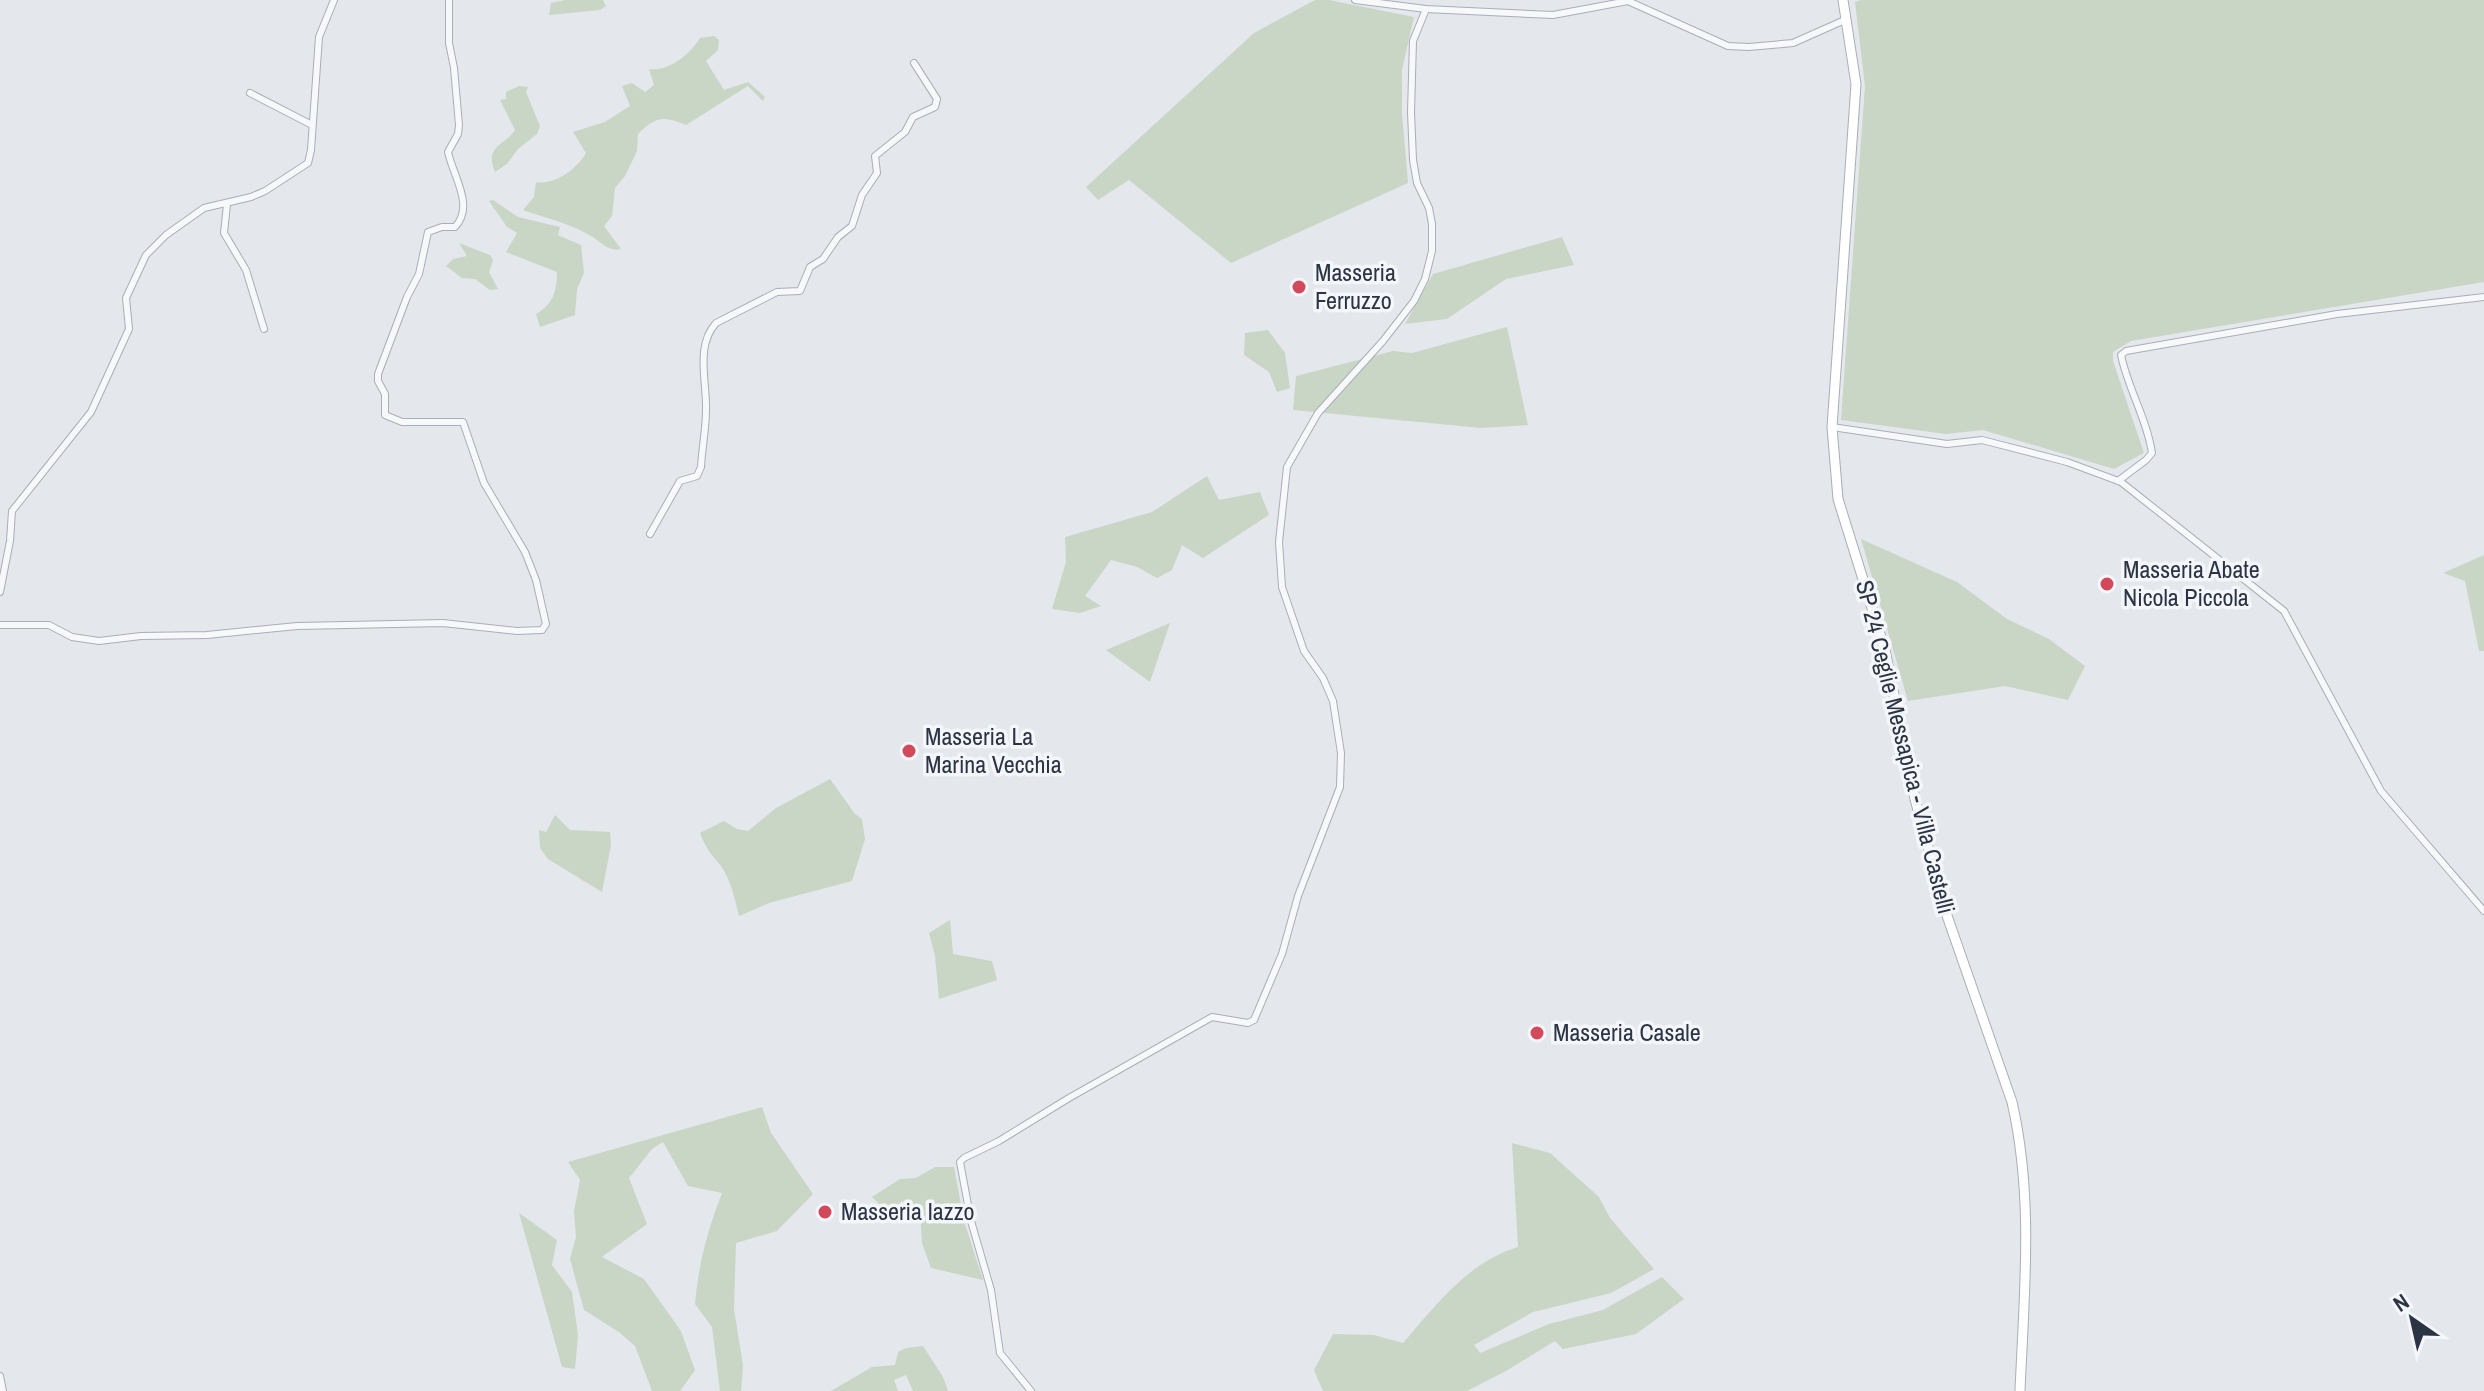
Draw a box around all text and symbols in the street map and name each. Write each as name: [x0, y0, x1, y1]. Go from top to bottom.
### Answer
place label: Masseria Ferruzzo: [1315, 256, 1396, 316]
marker: Masseria Ferruzzo: [1290, 278, 1308, 296]
place label: Masseria Abate Nicola Piccola: [2123, 553, 2260, 613]
marker: Masseria Abate Nicola Piccola: [2098, 575, 2116, 593]
street label: SP 24 Ceglie Messapica - Villa Castelli: [1849, 577, 1963, 917]
place label: Masseria La Marina Vecchia: [925, 720, 1062, 780]
marker: Masseria La Marina Vecchia: [900, 742, 918, 760]
place label: Masseria Casale: [1553, 1016, 1701, 1048]
marker: Masseria Casale: [1528, 1024, 1546, 1042]
place label: Masseria Iazzo: [841, 1195, 974, 1227]
marker: Masseria Iazzo: [816, 1203, 834, 1221]
north arrow: [2372, 1279, 2452, 1359]
text: N: [2387, 1286, 2415, 1318]

